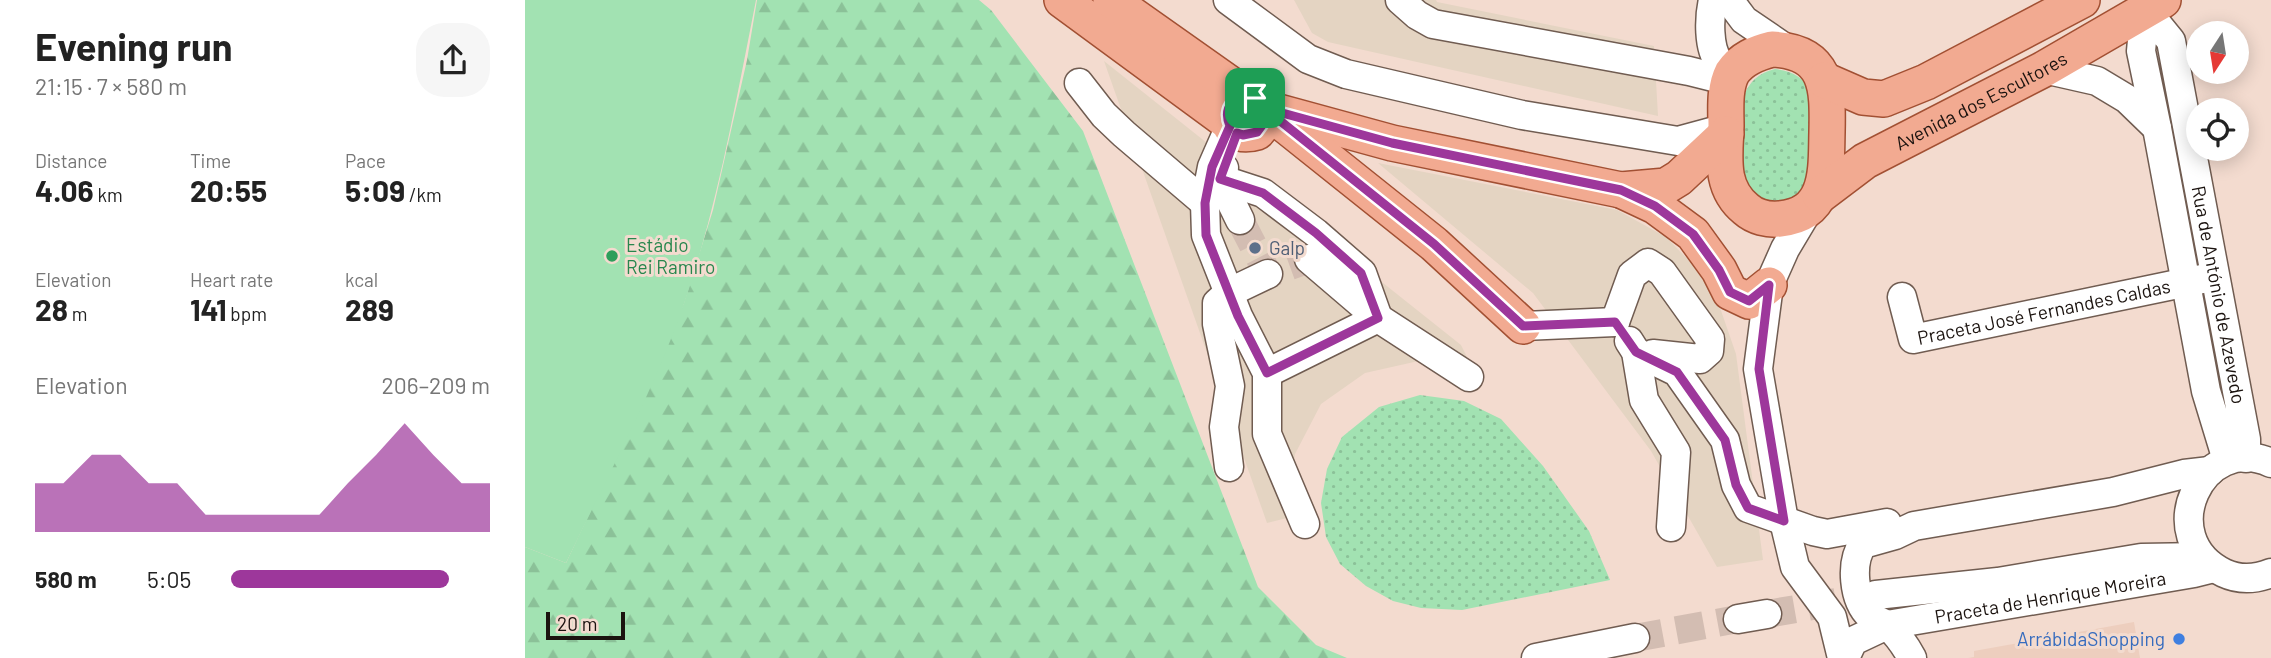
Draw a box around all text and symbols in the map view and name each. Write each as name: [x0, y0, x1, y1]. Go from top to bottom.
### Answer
north arrow: [2186, 21, 2249, 84]
map controls: [2186, 21, 2249, 161]
text: Evening run: [35, 23, 233, 69]
button: share: [416, 23, 490, 97]
street label: Avenida dos Escultores: [1891, 46, 2071, 155]
pin: [1225, 68, 1285, 128]
text: 21:15 · 7 × 580 m: [35, 72, 187, 100]
icon: arrive: [1236, 79, 1274, 117]
button: locate: [2186, 98, 2249, 161]
text: Distance: [35, 149, 107, 172]
text: Time: [190, 149, 231, 172]
text: Pace: [345, 149, 386, 172]
text: 4.06: [35, 172, 94, 208]
text: 20:55: [190, 172, 267, 208]
text: 5:09: [345, 172, 405, 208]
text: km: [94, 183, 123, 206]
text: /km: [405, 183, 442, 206]
street label: Rua de António de Azevedo: [2188, 184, 2251, 406]
place label: Estádio Rei Ramiro: [626, 233, 715, 278]
place label: Galp: [1269, 236, 1305, 259]
marker: Galp: [1247, 240, 1263, 256]
marker: Estádio Rei Ramiro: [604, 248, 620, 264]
text: Elevation: [35, 268, 112, 291]
text: Heart rate: [190, 268, 273, 291]
text: kcal: [345, 268, 378, 291]
street label: Praceta José Fernandes Caldas: [1915, 274, 2172, 349]
text: 28: [35, 291, 68, 327]
text: 141: [190, 291, 227, 327]
text: 289: [345, 291, 394, 327]
text: m: [68, 302, 88, 325]
text: bpm: [227, 302, 267, 325]
text: Elevation: [35, 371, 128, 399]
text: 206–209 m: [382, 371, 490, 399]
text: 580 m: [35, 565, 97, 593]
text: 5:05: [147, 565, 191, 593]
street label: Praceta de Henrique Moreira: [1933, 566, 2168, 628]
scale bar: [546, 609, 625, 641]
text: 20 m: [557, 612, 597, 635]
place label: ArrábidaShopping: [2017, 627, 2165, 650]
marker: ArrábidaShopping: [2171, 631, 2187, 647]

